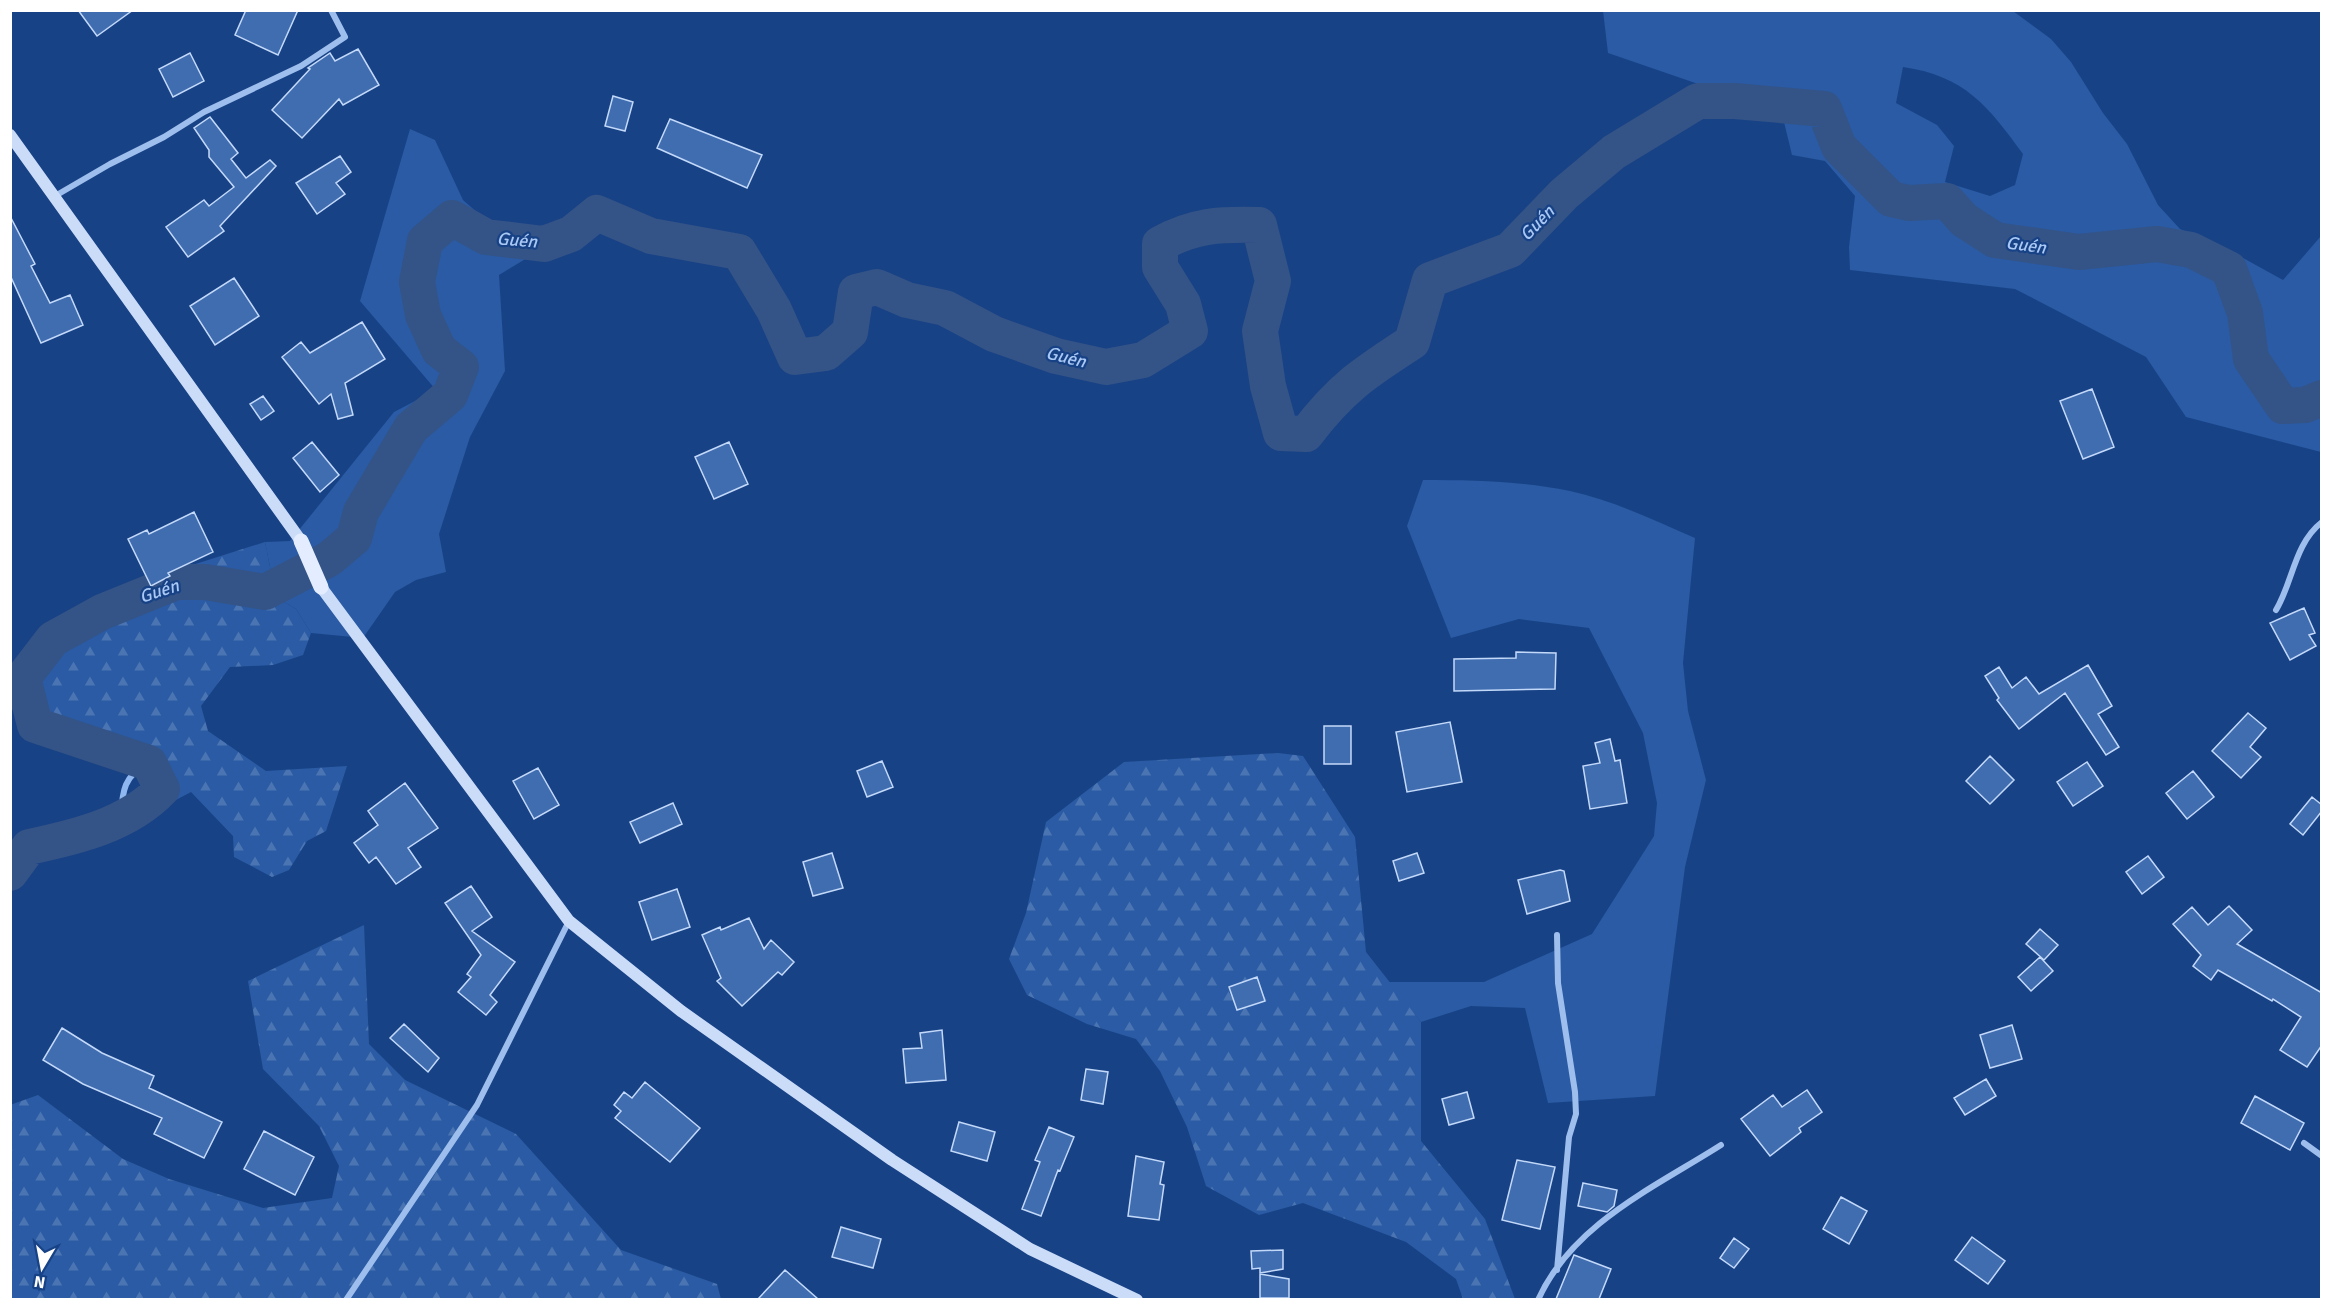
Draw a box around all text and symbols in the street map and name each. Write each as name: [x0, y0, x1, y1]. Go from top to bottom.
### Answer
water label: Guén: [1515, 200, 1560, 245]
water label: Guén: [496, 227, 539, 253]
water label: Guén: [2005, 231, 2049, 259]
water label: Guén: [1044, 341, 1089, 373]
water label: Guén: [136, 574, 183, 608]
north arrow: [12, 1238, 72, 1298]
text: N: [32, 1271, 47, 1293]

